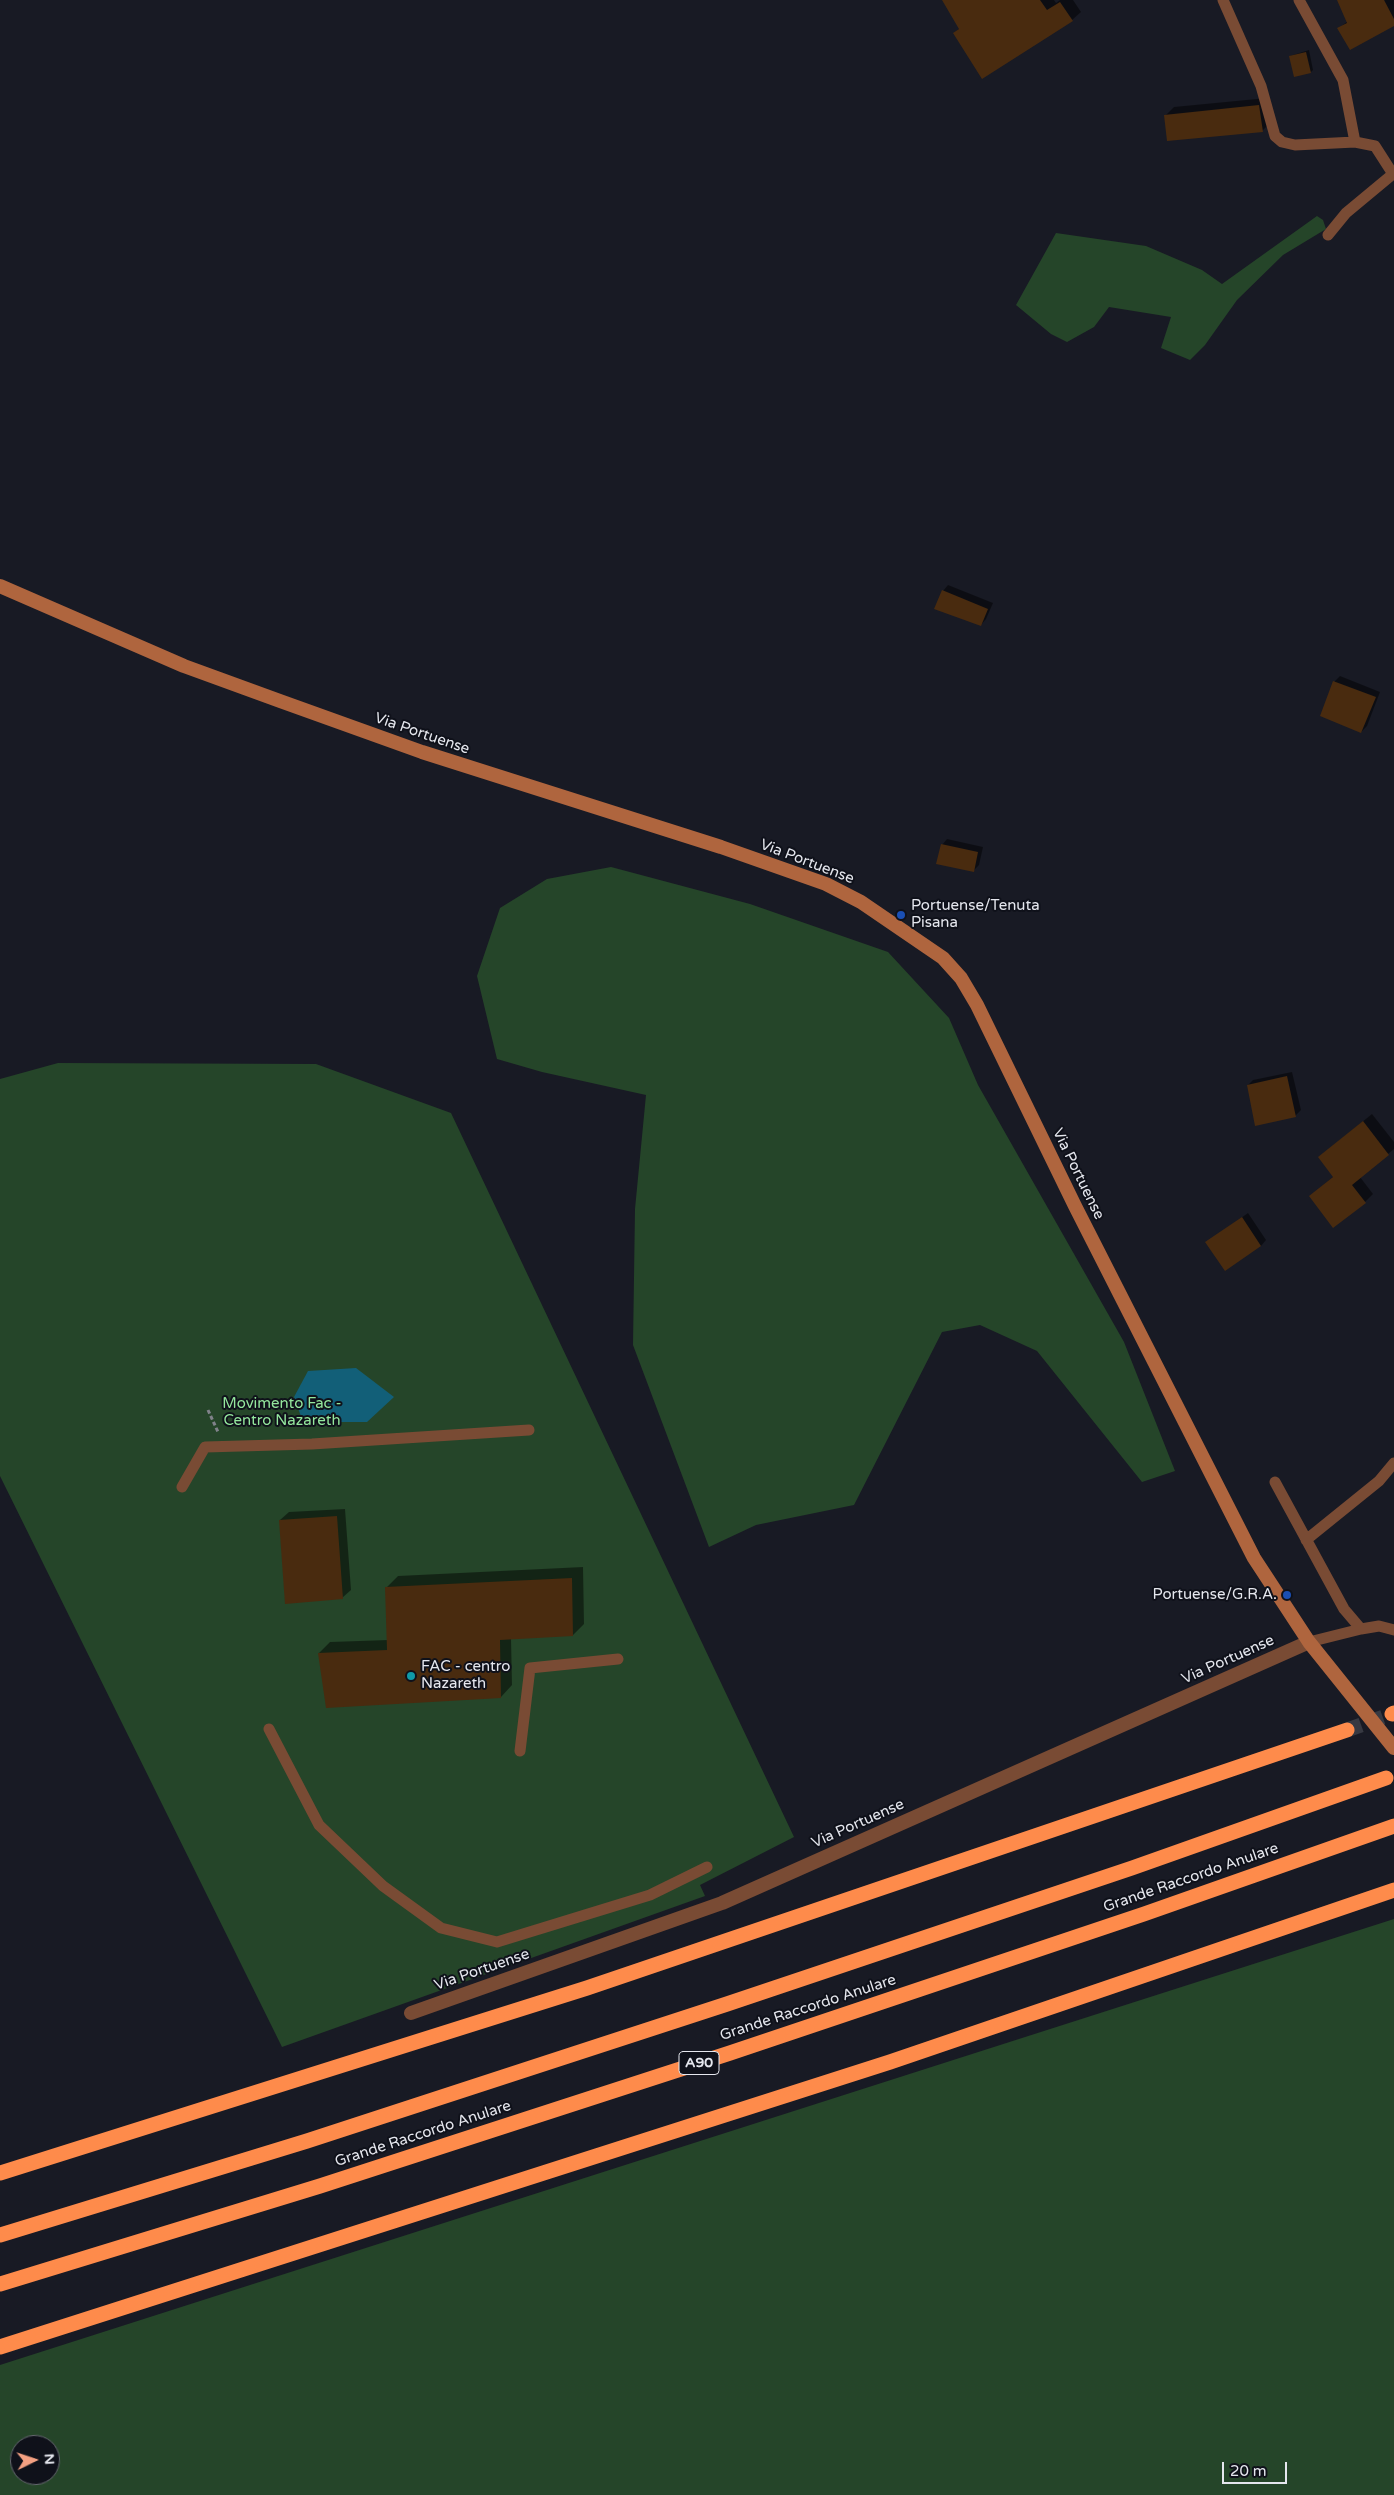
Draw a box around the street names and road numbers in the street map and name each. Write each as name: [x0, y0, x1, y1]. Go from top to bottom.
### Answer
street label: Via Portuense: [372, 709, 472, 759]
street label: Via Portuense: [757, 836, 857, 888]
street label: Via Portuense: [1048, 1125, 1108, 1223]
street label: Via Portuense: [1179, 1632, 1277, 1688]
street label: Via Portuense: [809, 1796, 907, 1852]
street label: Grande Raccordo Anulare: [1101, 1840, 1281, 1916]
street label: Via Portuense: [432, 1945, 532, 1995]
street label: Grande Raccordo Anulare: [718, 1971, 898, 2045]
road number: A90: [679, 2052, 719, 2074]
street label: Grande Raccordo Anulare: [333, 2097, 513, 2171]

